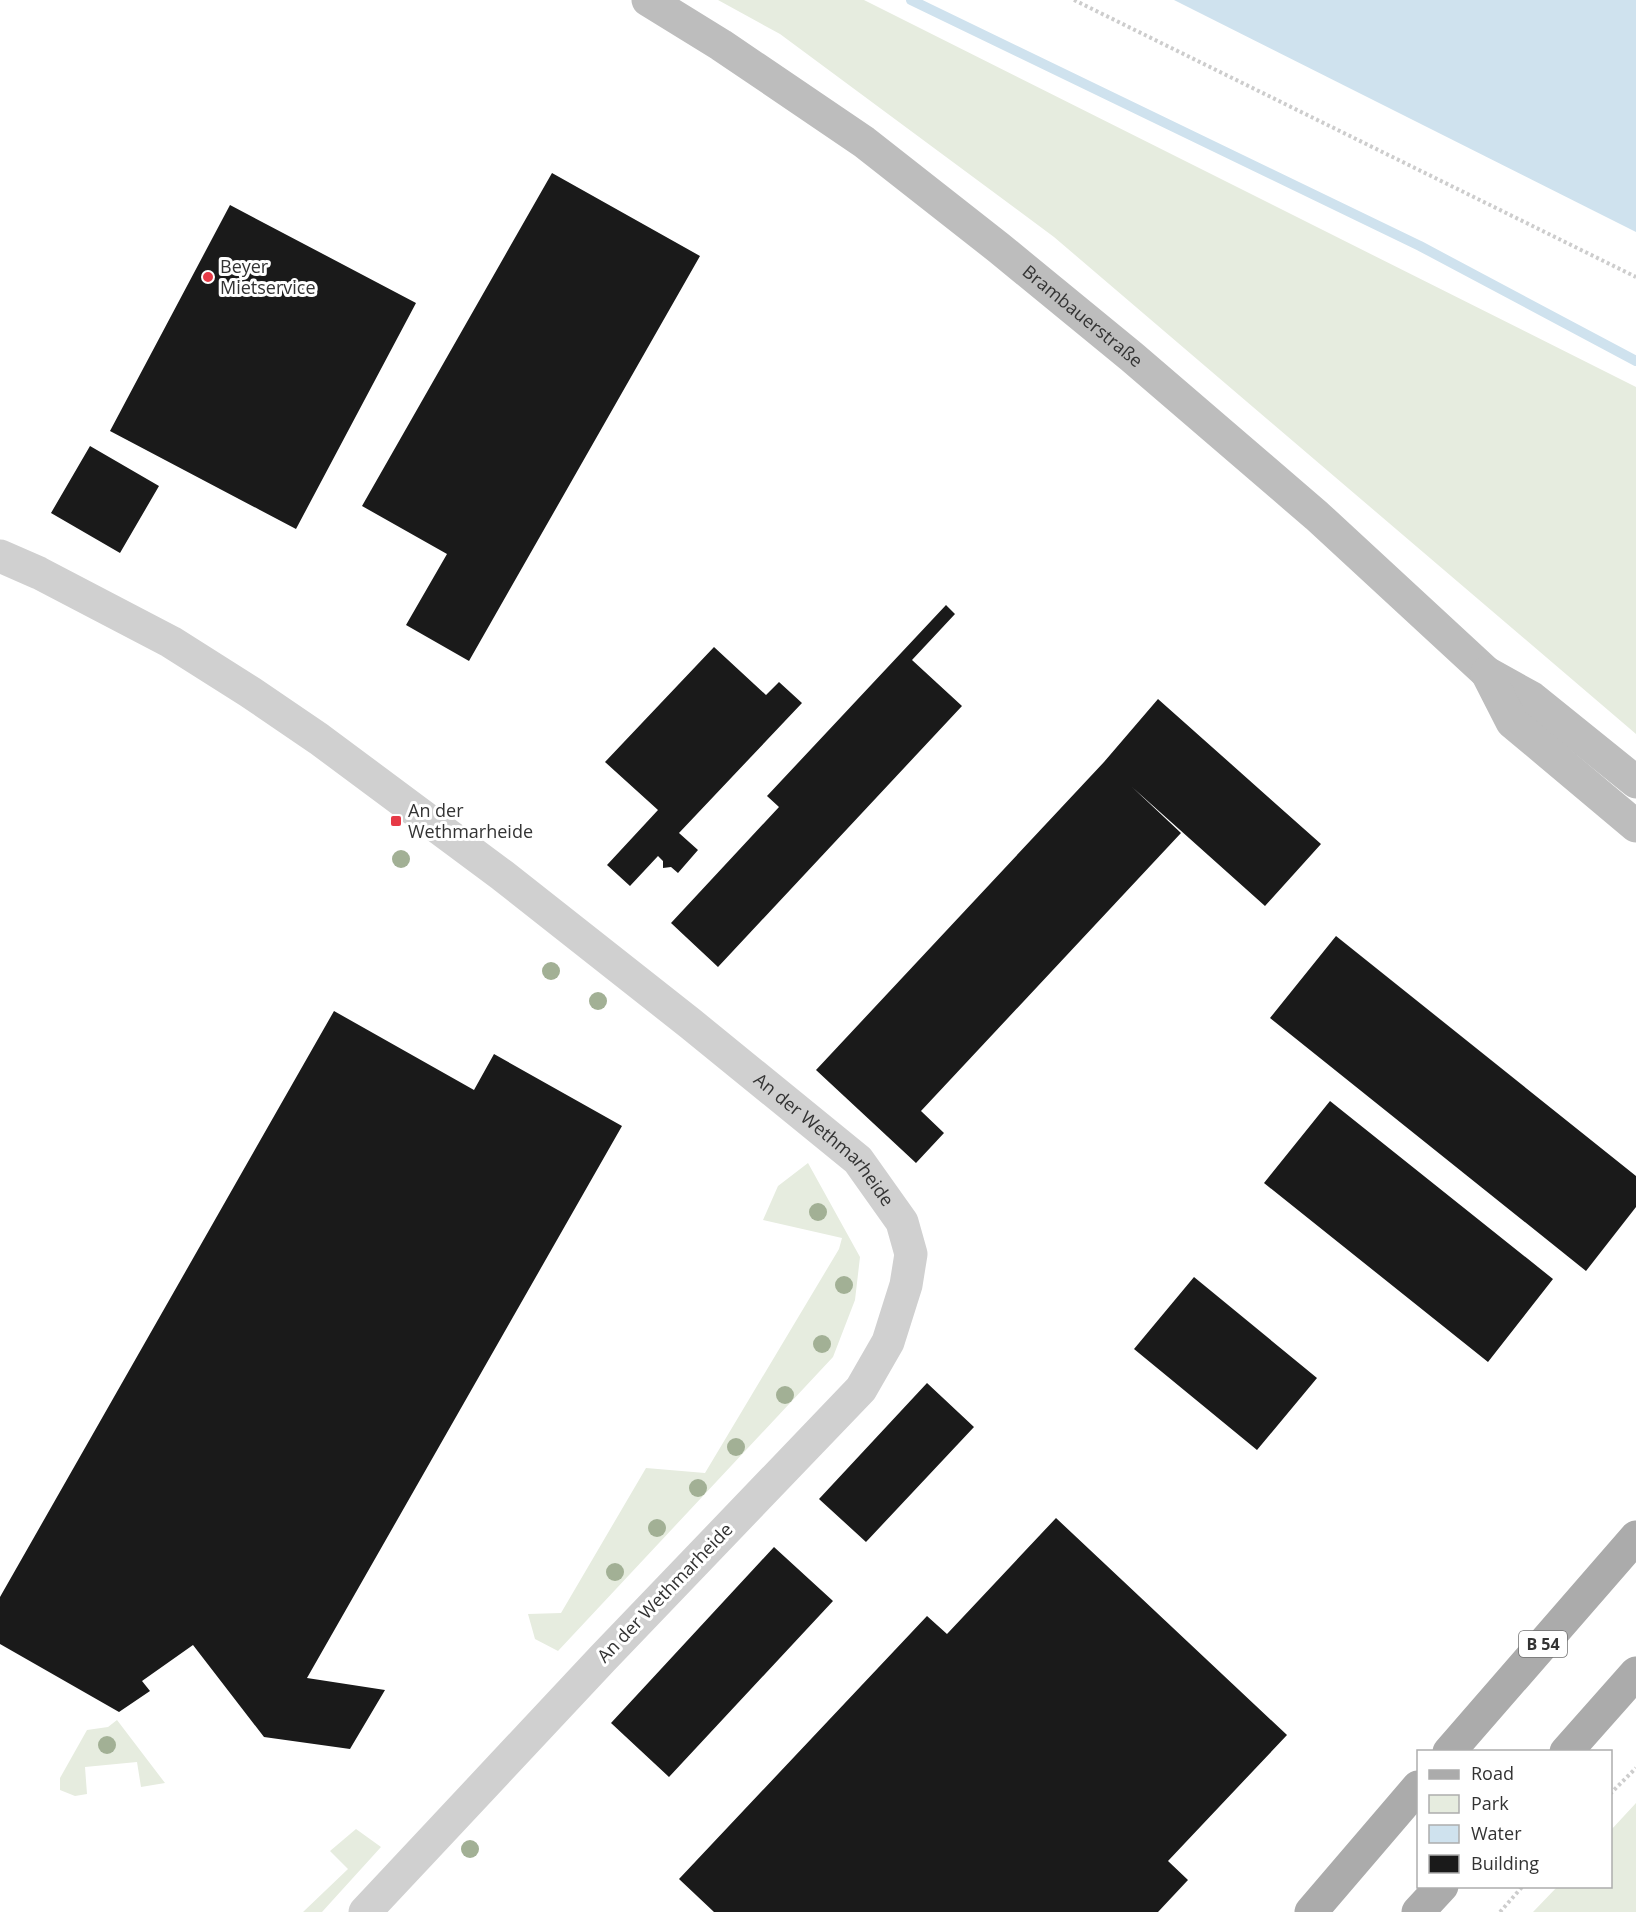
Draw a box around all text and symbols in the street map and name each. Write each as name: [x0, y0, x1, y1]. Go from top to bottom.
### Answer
place label: Beyer Mietservice: [220, 254, 316, 299]
street label: Brambauerstraße: [1018, 259, 1148, 372]
marker: Beyer Mietservice: [201, 270, 215, 284]
place label: An der Wethmarheide: [408, 798, 533, 843]
marker: An der Wethmarheide: [389, 814, 403, 828]
street label: An der Wethmarheide: [749, 1067, 900, 1211]
street label: An der Wethmarheide: [591, 1517, 737, 1667]
road number: B 54: [1519, 1631, 1567, 1657]
legend: [1417, 1750, 1612, 1888]
text: Road: [1471, 1761, 1514, 1785]
text: Park: [1471, 1791, 1509, 1815]
text: Water: [1471, 1821, 1522, 1845]
text: Building: [1471, 1851, 1539, 1875]

